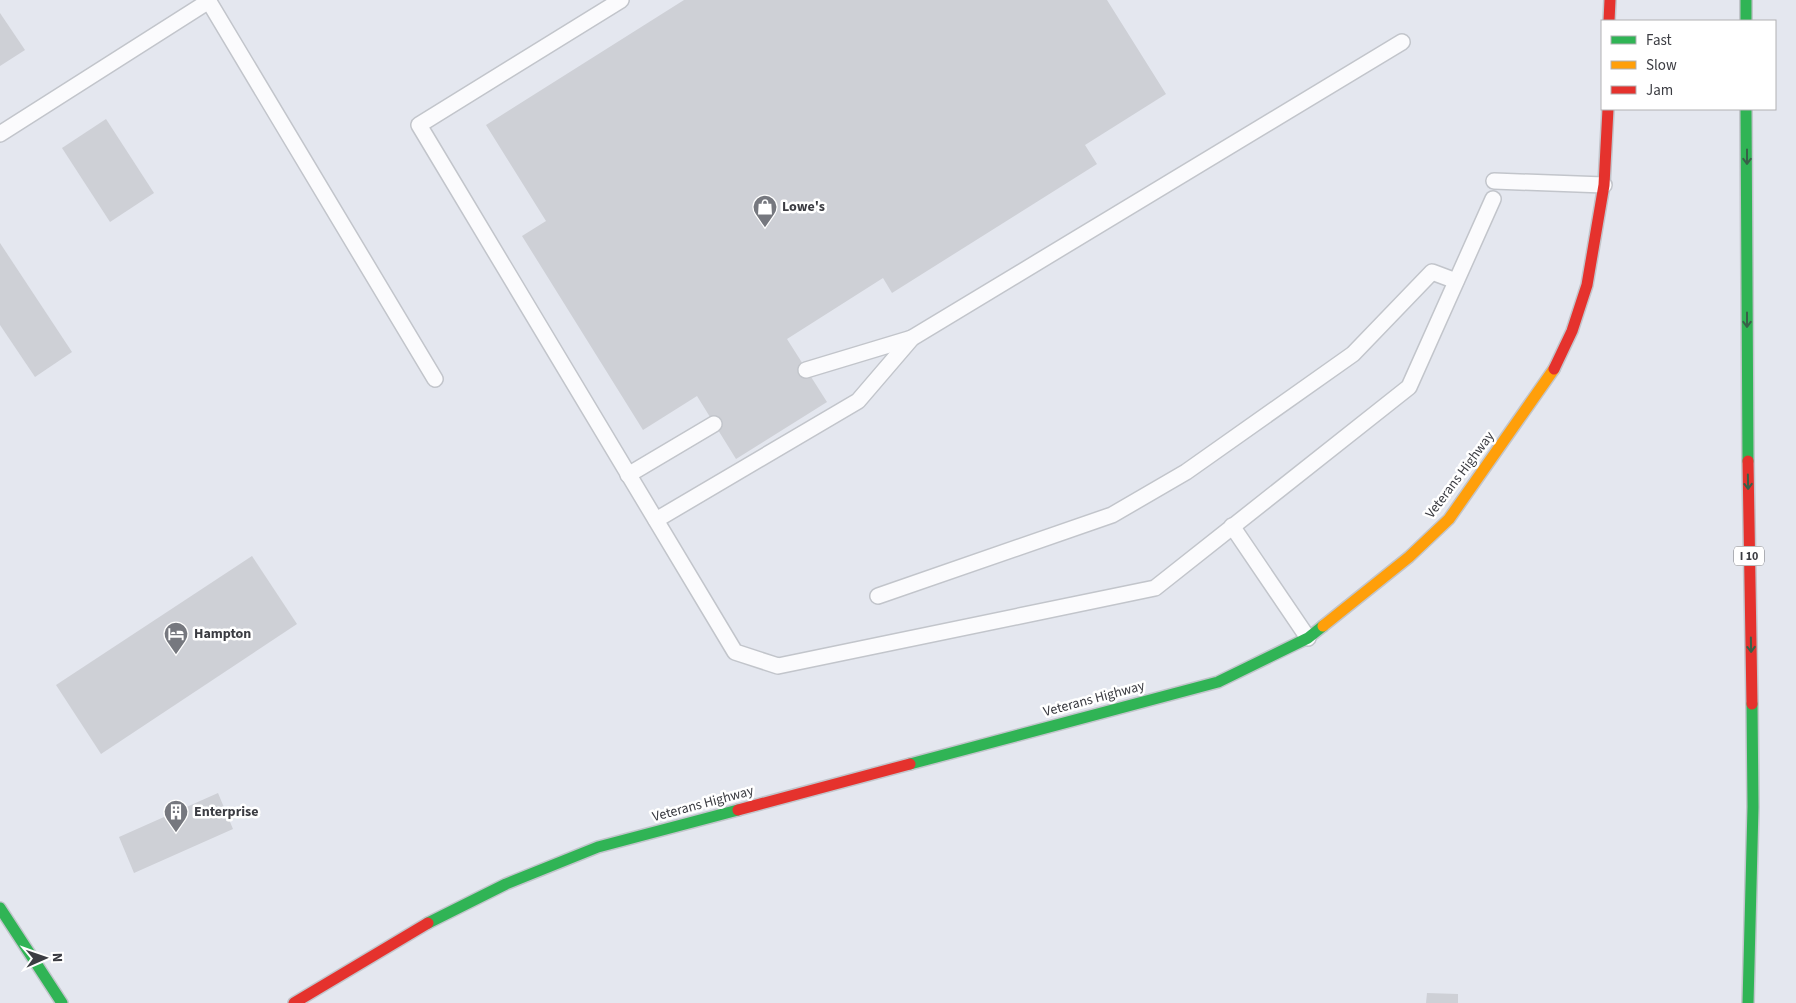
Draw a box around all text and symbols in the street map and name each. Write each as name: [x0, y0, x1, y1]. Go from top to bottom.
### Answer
legend: [1601, 20, 1776, 110]
text: Fast: [1646, 30, 1672, 51]
text: Slow: [1646, 55, 1677, 76]
text: Jam: [1646, 80, 1673, 101]
one-way arrow: [1742, 149, 1752, 165]
shop icon: Lowe's: [752, 194, 778, 228]
place label: Lowe's: [782, 197, 825, 217]
one-way arrow: [1742, 312, 1752, 328]
street label: Veterans Highway: [1421, 427, 1500, 523]
one-way arrow: [1743, 474, 1753, 490]
road number: I 10: [1734, 546, 1764, 566]
hotel icon: Hampton: [163, 621, 189, 655]
place label: Hampton: [194, 624, 251, 644]
one-way arrow: [1746, 637, 1755, 653]
street label: Veterans Highway: [1041, 676, 1147, 722]
street label: Veterans Highway: [650, 781, 756, 827]
building icon: Enterprise: [163, 799, 189, 833]
place label: Enterprise: [194, 802, 259, 822]
north arrow: [20, 933, 70, 983]
text: N: [47, 953, 67, 963]

